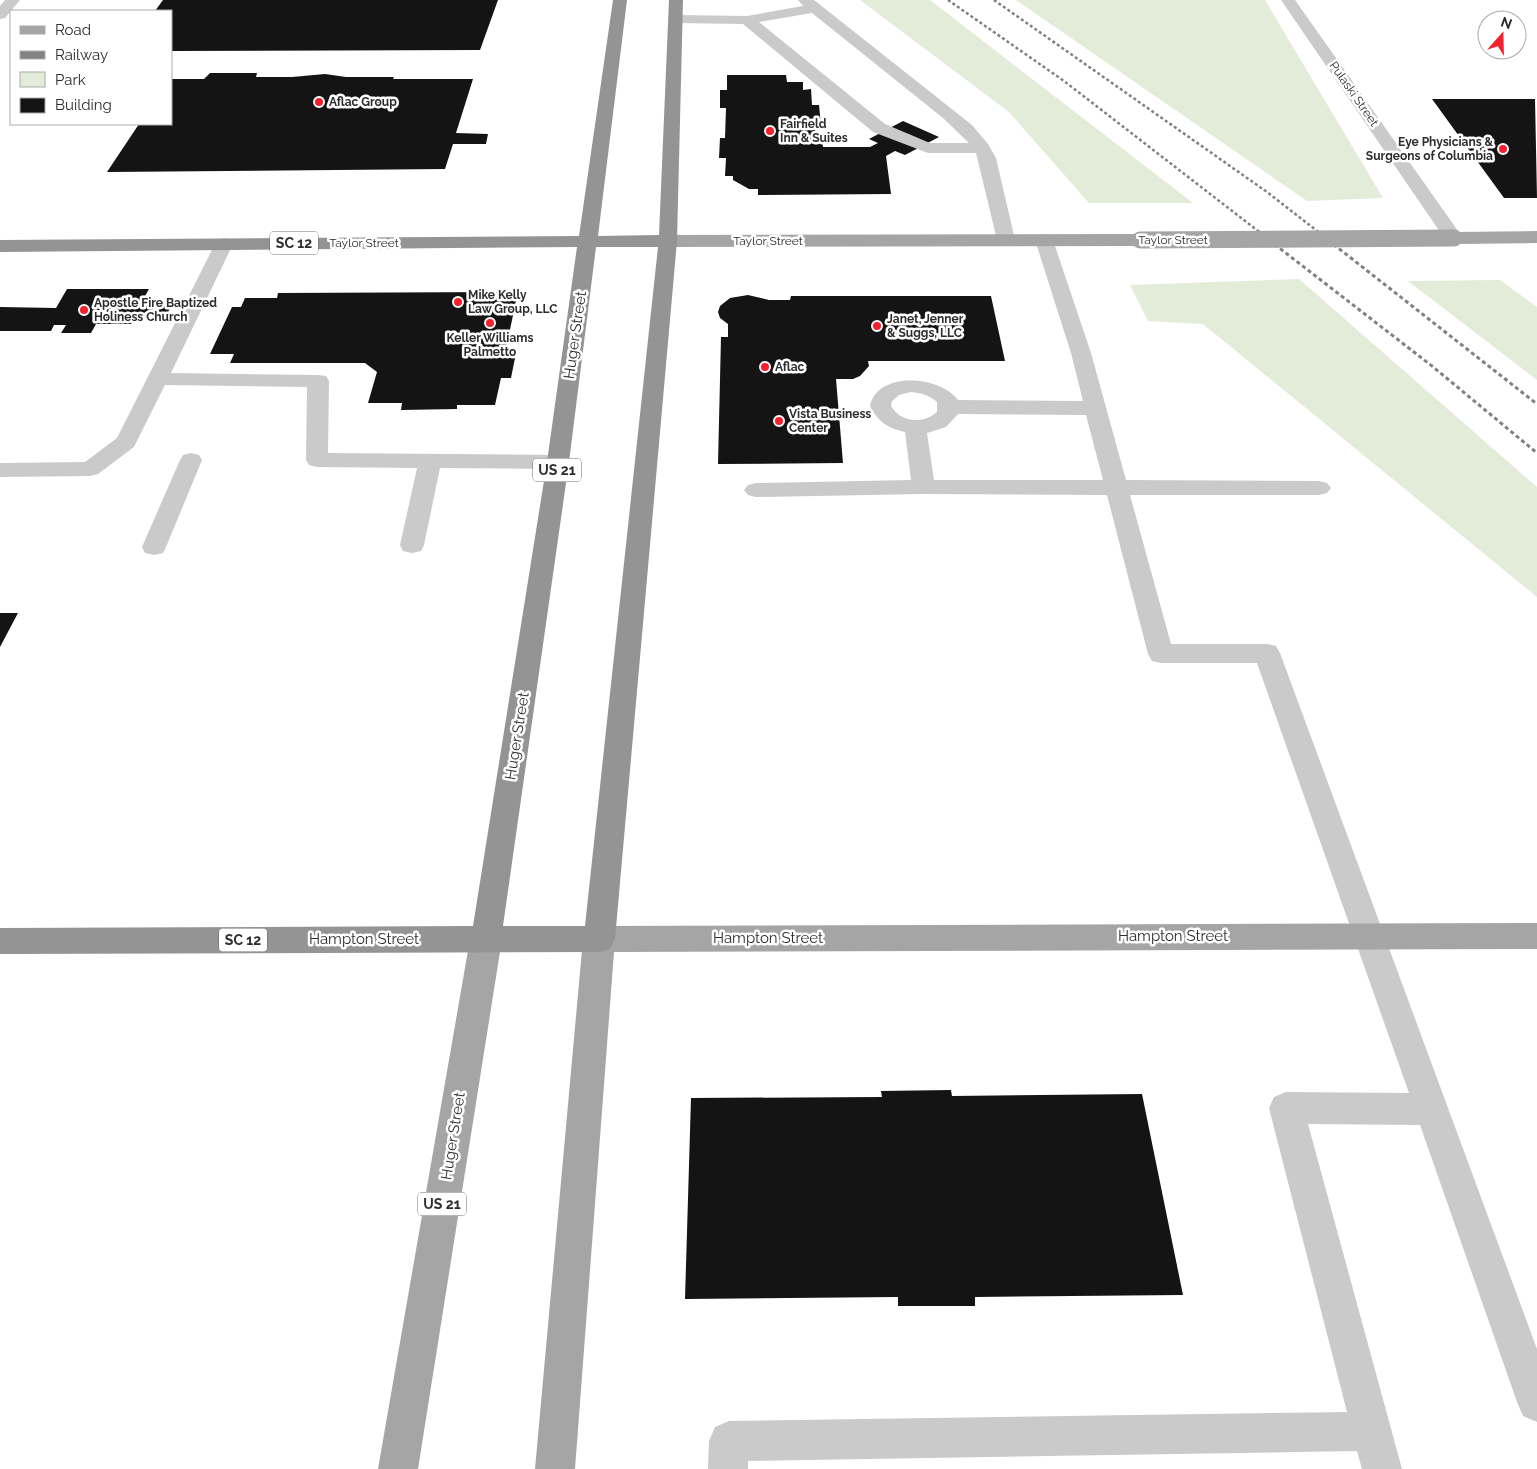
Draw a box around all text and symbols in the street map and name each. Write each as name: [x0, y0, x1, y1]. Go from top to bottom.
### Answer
legend: [10, 10, 172, 125]
north arrow: [1477, 10, 1527, 60]
text: N: [1499, 13, 1514, 32]
text: Road: [55, 21, 91, 39]
text: Railway: [55, 46, 108, 64]
street label: Pulaski Street: [1327, 59, 1381, 129]
text: Park: [55, 71, 86, 89]
place label: Aflac Group: [329, 95, 397, 109]
text: Building: [55, 96, 112, 114]
marker: Aflac Group: [313, 96, 325, 108]
place label: Fairfield Inn & Suites: [780, 117, 848, 145]
marker: Fairfield Inn & Suites: [764, 125, 776, 137]
place label: Eye Physicians & Surgeons of Columbia: [1366, 135, 1493, 163]
marker: Eye Physicians & Surgeons of Columbia: [1497, 143, 1509, 155]
road number: SC 12: [270, 232, 318, 254]
street label: Taylor Street: [1138, 233, 1208, 247]
street label: Taylor Street: [733, 234, 803, 248]
street label: Taylor Street: [329, 236, 399, 250]
place label: Mike Kelly Law Group, LLC: [468, 288, 558, 316]
street label: Huger Street: [560, 290, 590, 380]
place label: Apostle Fire Baptized Holiness Church: [94, 296, 217, 324]
marker: Mike Kelly Law Group, LLC: [452, 296, 464, 308]
marker: Apostle Fire Baptized Holiness Church: [78, 304, 90, 316]
place label: Janet, Jenner & Suggs, LLC: [887, 312, 964, 340]
marker: Keller Williams Palmetto: [484, 317, 496, 329]
marker: Janet, Jenner & Suggs, LLC: [871, 320, 883, 332]
place label: Keller Williams Palmetto: [447, 331, 533, 359]
place label: Aflac: [775, 360, 805, 374]
marker: Aflac: [759, 361, 771, 373]
place label: Vista Business Center: [789, 407, 871, 435]
marker: Vista Business Center: [773, 415, 785, 427]
road number: US 21: [533, 458, 581, 482]
street label: Huger Street: [501, 691, 533, 781]
street label: Hampton Street: [1118, 927, 1228, 945]
road number: SC 12: [219, 928, 267, 952]
street label: Hampton Street: [713, 929, 823, 947]
street label: Hampton Street: [309, 930, 419, 948]
street label: Huger Street: [437, 1091, 469, 1181]
road number: US 21: [418, 1192, 466, 1216]

